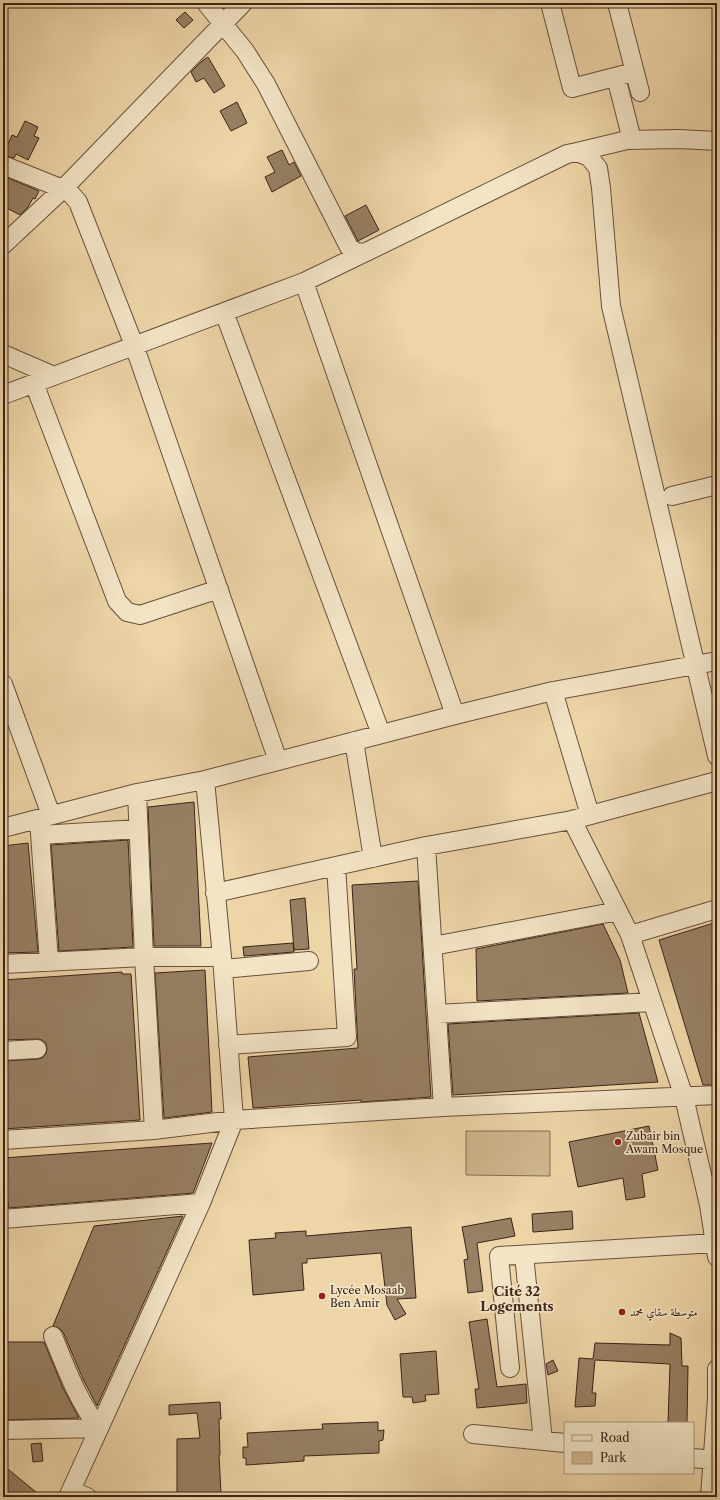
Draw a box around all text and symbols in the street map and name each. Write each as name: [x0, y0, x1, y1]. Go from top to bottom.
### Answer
place label: Zubair bin Awam Mosque: [625, 1129, 703, 1156]
marker: Zubair bin Awam Mosque: [613, 1137, 623, 1147]
place label: Lycée Mosaab Ben Amir: [330, 1283, 404, 1310]
district label: Cité 32 Logements: [480, 1283, 554, 1314]
marker: Lycée Mosaab Ben Amir: [317, 1291, 327, 1301]
place label: متوسطة سقاي محمد: [630, 1305, 698, 1321]
marker: متوسطة سقاي محمد: [617, 1307, 627, 1317]
legend: [564, 1422, 694, 1474]
text: Road: [600, 1430, 630, 1445]
text: Park: [600, 1450, 627, 1465]

